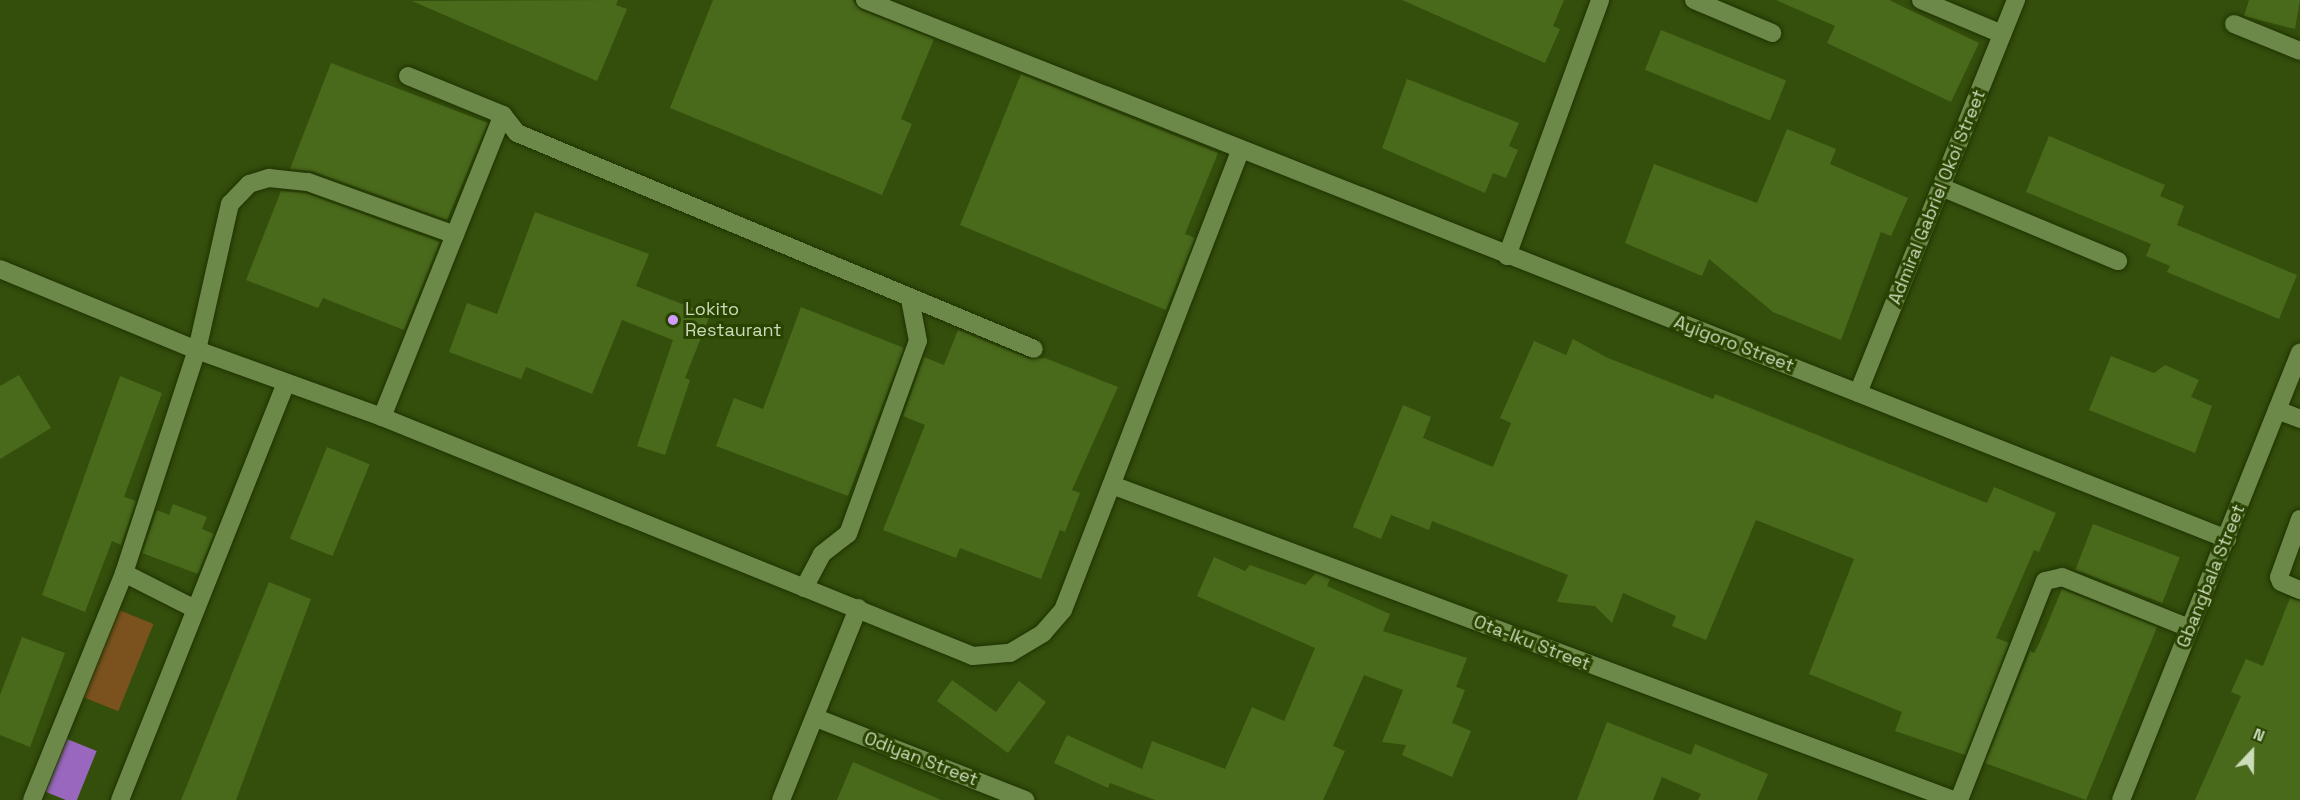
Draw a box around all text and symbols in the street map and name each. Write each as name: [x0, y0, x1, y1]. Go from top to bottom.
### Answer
street label: Admiral Gabriel Okoi Street: [1884, 86, 1990, 308]
place label: Lokito Restaurant: [685, 299, 782, 342]
street label: Ayigoro Street: [1671, 311, 1797, 377]
marker: Lokito Restaurant: [666, 313, 680, 327]
street label: Gbangbala Street: [2172, 501, 2250, 651]
street label: Ota-Iku Street: [1471, 611, 1593, 675]
north arrow: [2222, 722, 2282, 782]
text: N: [2250, 723, 2268, 747]
street label: Odiyan Street: [861, 727, 981, 791]

